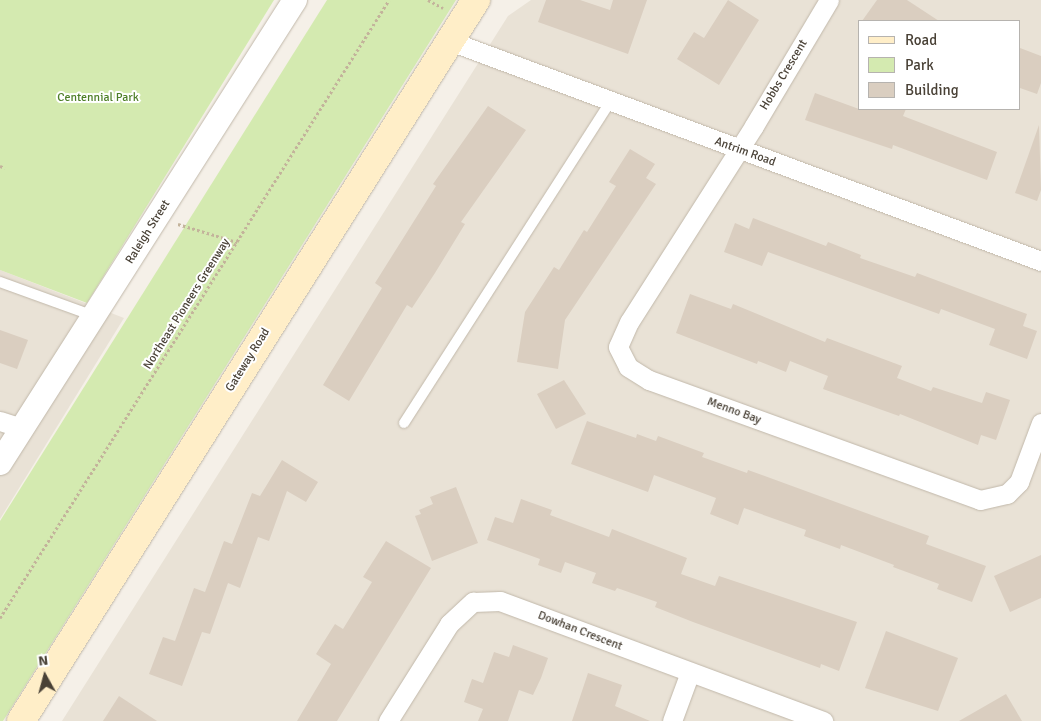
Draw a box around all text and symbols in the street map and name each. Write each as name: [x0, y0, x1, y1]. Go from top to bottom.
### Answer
legend: [858, 20, 1021, 110]
text: Road: [905, 31, 937, 49]
street label: Hobbs Crescent: [757, 37, 811, 113]
text: Park: [905, 56, 934, 74]
text: Building: [905, 81, 959, 99]
park label: Centennial Park: [57, 91, 139, 105]
street label: Antrim Road: [713, 134, 777, 170]
street label: Raleigh Street: [123, 197, 173, 267]
street label: Northeast Pioneers Greenway: [141, 236, 233, 372]
street label: Gateway Road: [223, 326, 273, 394]
street label: Menno Bay: [705, 395, 763, 427]
street label: Dowhan Crescent: [536, 608, 624, 654]
north arrow: [20, 651, 70, 701]
text: N: [37, 652, 49, 670]

